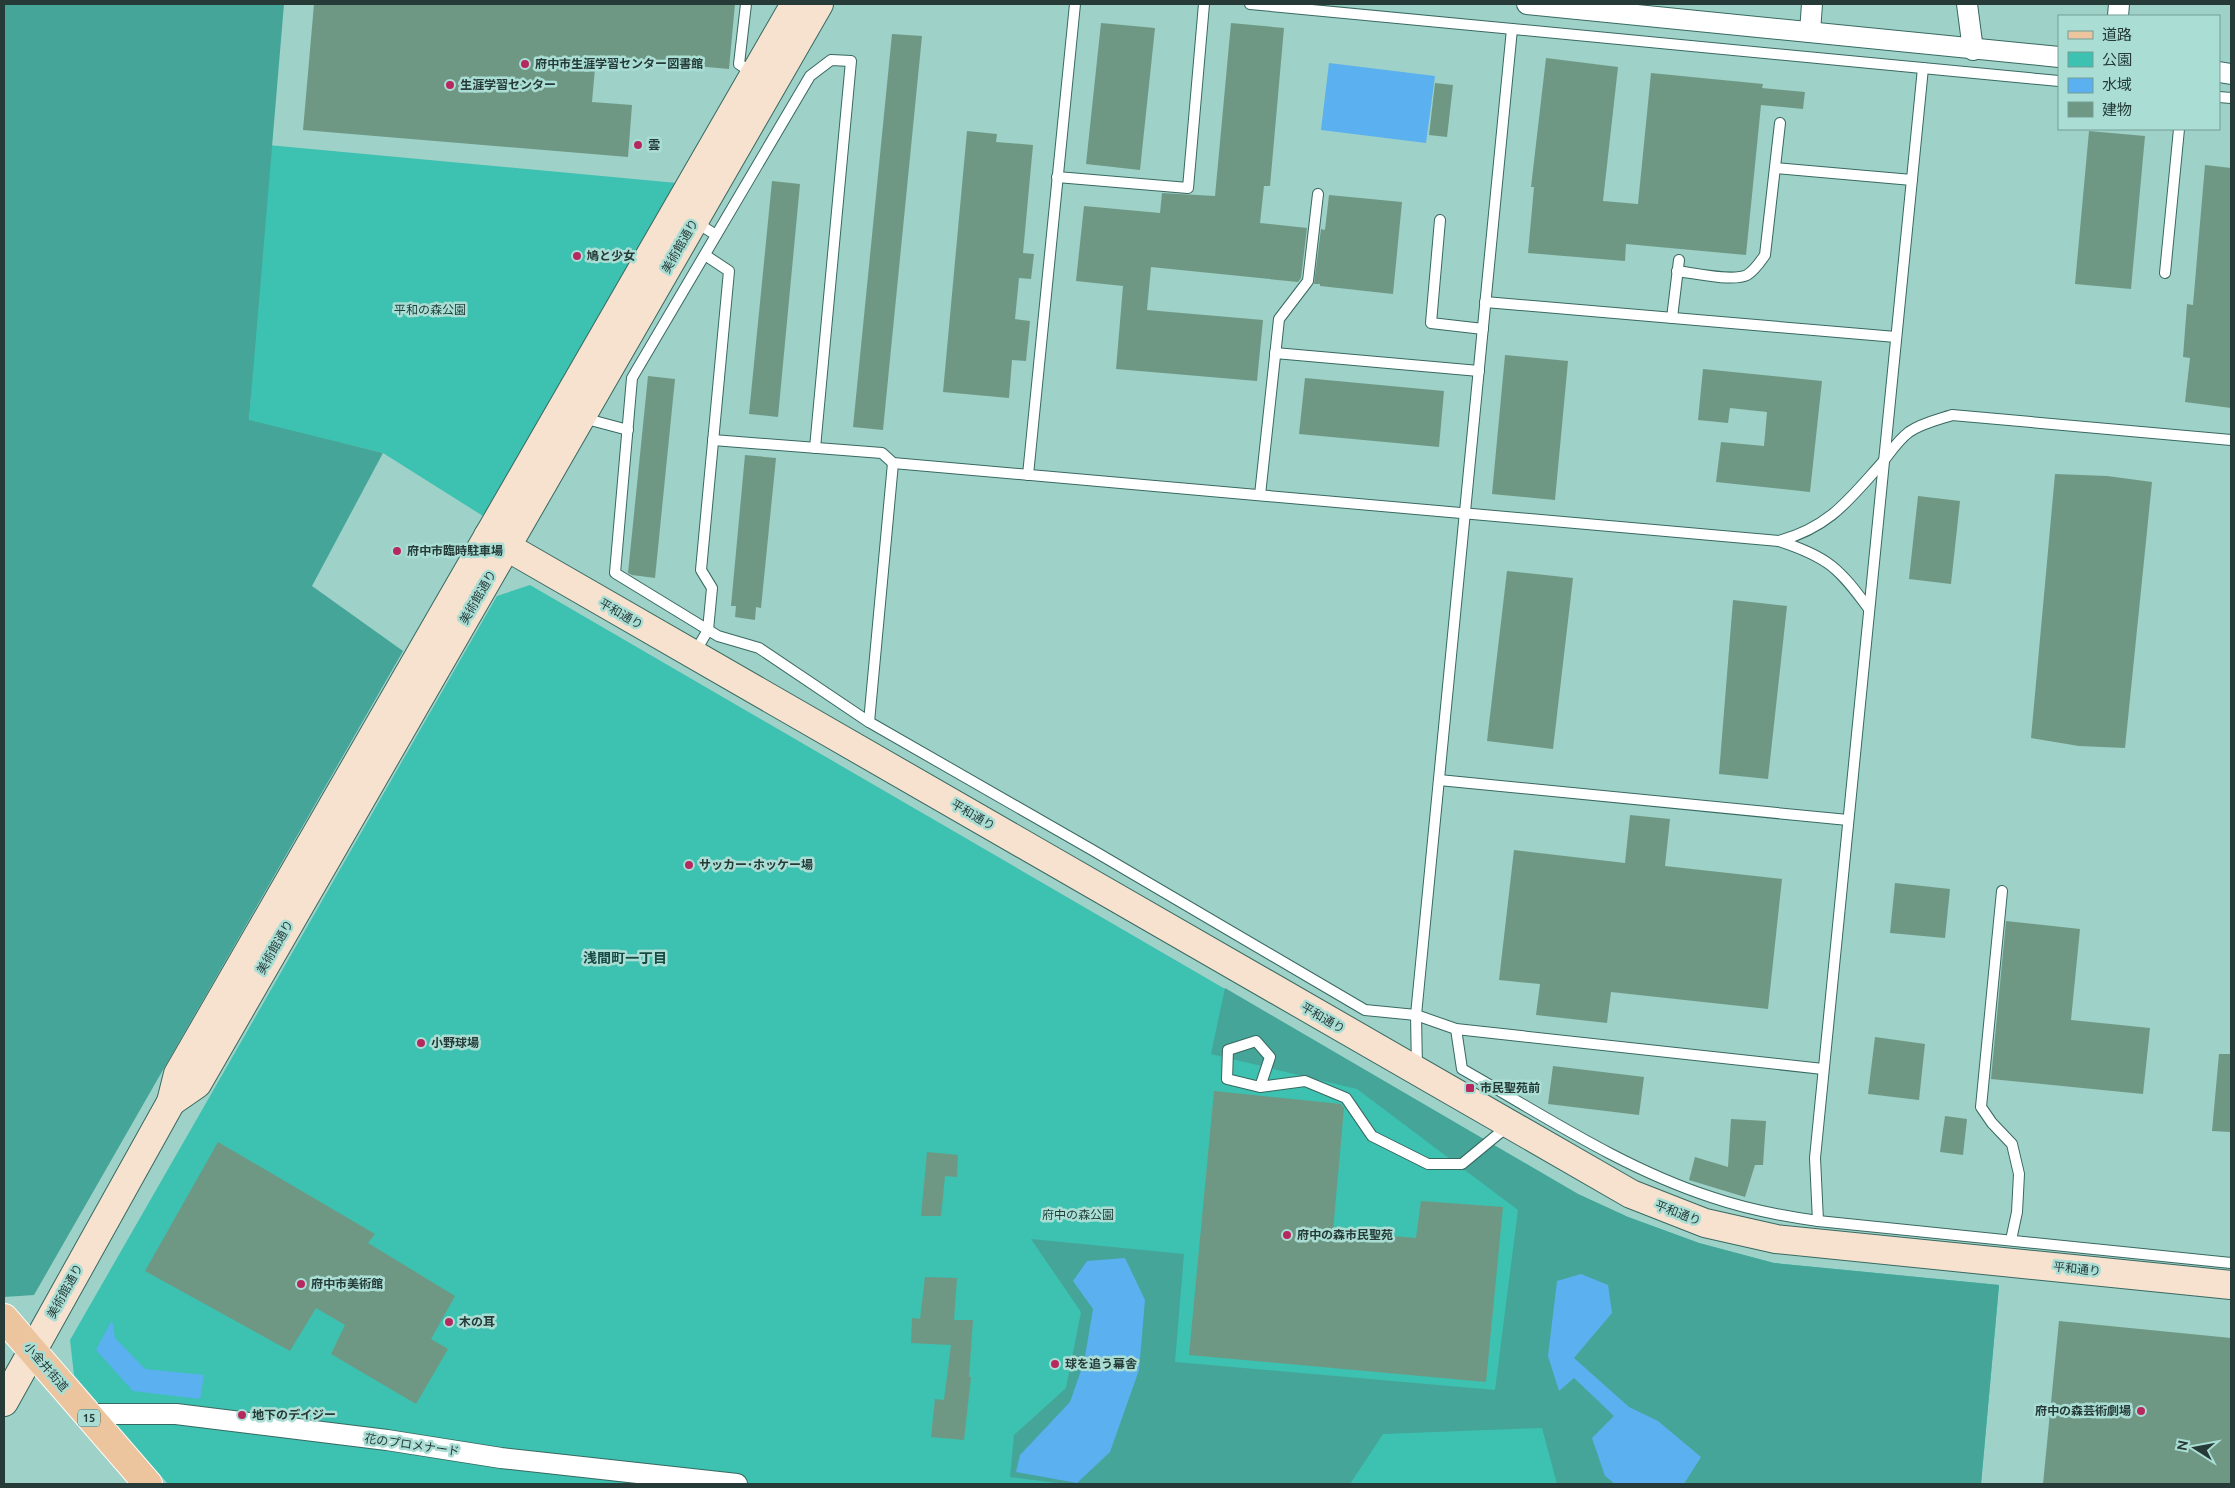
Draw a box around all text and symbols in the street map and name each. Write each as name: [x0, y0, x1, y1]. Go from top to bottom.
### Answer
legend: [2058, 15, 2220, 130]
text: 道路: [2102, 26, 2132, 43]
text: 公園: [2102, 51, 2132, 68]
place label: 府中市生涯学習センター図書館: [535, 57, 703, 70]
marker: 府中市生涯学習センター図書館: [519, 58, 531, 70]
text: 水域: [2102, 76, 2132, 93]
place label: 生涯学習センター: [460, 78, 556, 91]
marker: 生涯学習センター: [444, 79, 456, 91]
text: 建物: [2102, 101, 2132, 118]
place label: 雲: [648, 138, 660, 151]
marker: 雲: [632, 139, 644, 151]
street label: 美術館通り: [659, 217, 700, 275]
place label: 鳩と少女: [586, 249, 635, 262]
marker: 鳩と少女: [571, 250, 583, 262]
park label: 平和の森公園: [394, 303, 466, 316]
place label: 府中市臨時駐車場: [407, 544, 503, 557]
marker: 府中市臨時駐車場: [391, 545, 403, 557]
street label: 美術館通り: [457, 568, 498, 626]
street label: 平和通り: [597, 596, 645, 631]
street label: 平和通り: [949, 797, 997, 832]
place label: サッカー･ホッケー場: [699, 858, 813, 871]
marker: サッカー･ホッケー場: [683, 859, 695, 871]
street label: 美術館通り: [254, 918, 295, 976]
district label: 浅間町一丁目: [583, 950, 667, 966]
street label: 平和通り: [1299, 1000, 1347, 1035]
place label: 小野球場: [431, 1036, 479, 1049]
marker: 小野球場: [415, 1037, 427, 1049]
place label: 市民聖苑前: [1480, 1081, 1540, 1094]
marker: 市民聖苑前: [1464, 1082, 1476, 1094]
street label: 平和通り: [1653, 1198, 1703, 1227]
park label: 府中の森公園: [1042, 1208, 1114, 1221]
place label: 府中の森市民聖苑: [1297, 1228, 1393, 1241]
marker: 府中の森市民聖苑: [1281, 1229, 1293, 1241]
street label: 平和通り: [2052, 1260, 2102, 1277]
street label: 美術館通り: [44, 1261, 85, 1320]
place label: 府中市美術館: [311, 1277, 383, 1290]
marker: 府中市美術館: [295, 1278, 307, 1290]
place label: 木の耳: [459, 1315, 495, 1328]
marker: 木の耳: [443, 1316, 455, 1328]
street label: 小金井街道: [22, 1340, 71, 1394]
place label: 球を追う幕舎: [1065, 1357, 1137, 1370]
marker: 球を追う幕舎: [1049, 1358, 1061, 1370]
place label: 府中の森芸術劇場: [2035, 1404, 2131, 1417]
marker: 府中の森芸術劇場: [2135, 1405, 2147, 1417]
place label: 地下のデイジー: [252, 1408, 336, 1421]
marker: 地下のデイジー: [236, 1409, 248, 1421]
road number: 15: [78, 1410, 100, 1426]
north arrow: [2170, 1423, 2220, 1473]
street label: 花のプロメナード: [364, 1431, 461, 1458]
text: N: [2173, 1439, 2191, 1452]

